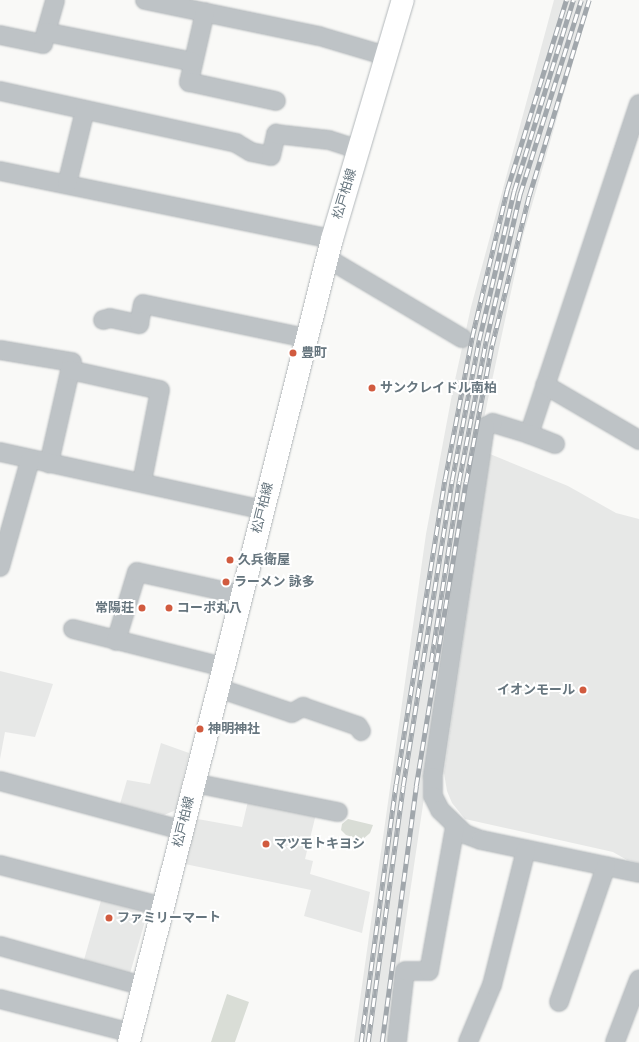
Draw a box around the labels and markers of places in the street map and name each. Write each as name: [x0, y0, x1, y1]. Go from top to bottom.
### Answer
place label: 豊町: [301, 345, 327, 361]
marker: 豊町: [288, 348, 298, 358]
place label: サンクレイドル南柏: [380, 380, 497, 396]
marker: サンクレイドル南柏: [367, 383, 377, 393]
place label: 久兵衛屋: [238, 552, 290, 568]
marker: 久兵衛屋: [225, 555, 235, 565]
place label: ラーメン 詠多: [234, 574, 315, 590]
marker: ラーメン 詠多: [221, 577, 231, 587]
place label: 常陽荘: [95, 600, 134, 616]
place label: コーポ丸八: [177, 600, 242, 616]
marker: 常陽荘: [137, 603, 147, 613]
marker: コーポ丸八: [164, 603, 174, 613]
place label: イオンモール: [497, 682, 575, 698]
marker: イオンモール: [578, 685, 588, 695]
place label: 神明神社: [208, 721, 260, 737]
marker: 神明神社: [195, 724, 205, 734]
place label: マツモトキヨシ: [274, 836, 365, 852]
marker: マツモトキヨシ: [261, 839, 271, 849]
place label: ファミリーマート: [117, 910, 221, 926]
marker: ファミリーマート: [104, 913, 114, 923]

